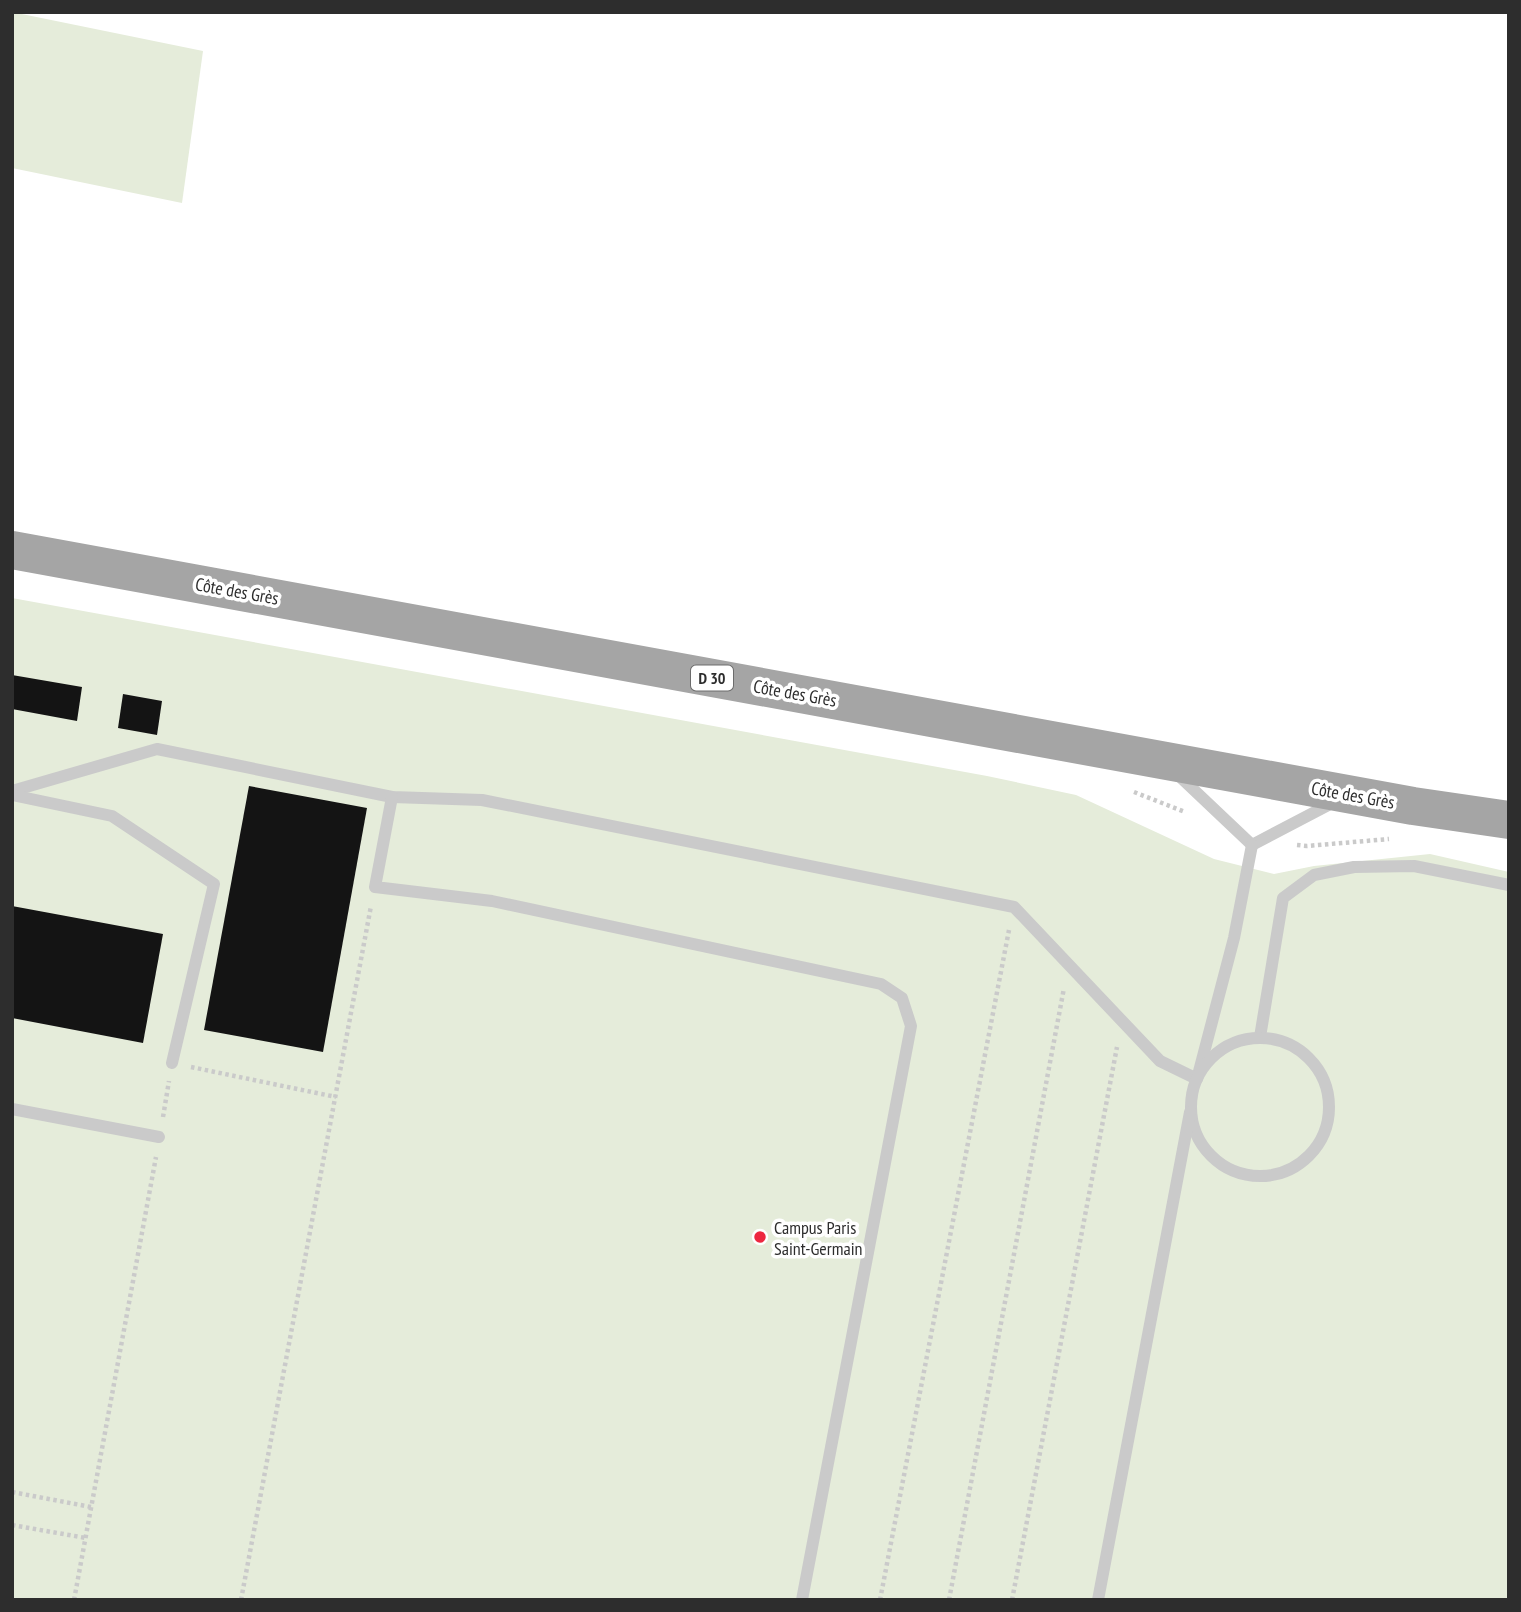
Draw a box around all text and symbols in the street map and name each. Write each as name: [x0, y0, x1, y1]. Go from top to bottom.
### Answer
street label: Côte des Grès: [194, 572, 280, 610]
road number: D 30: [691, 666, 733, 691]
street label: Côte des Grès: [752, 674, 838, 712]
street label: Côte des Grès: [1310, 776, 1396, 814]
place label: Campus Paris Saint-Germain: [774, 1216, 862, 1260]
marker: Campus Paris Saint-Germain: [752, 1229, 768, 1245]

